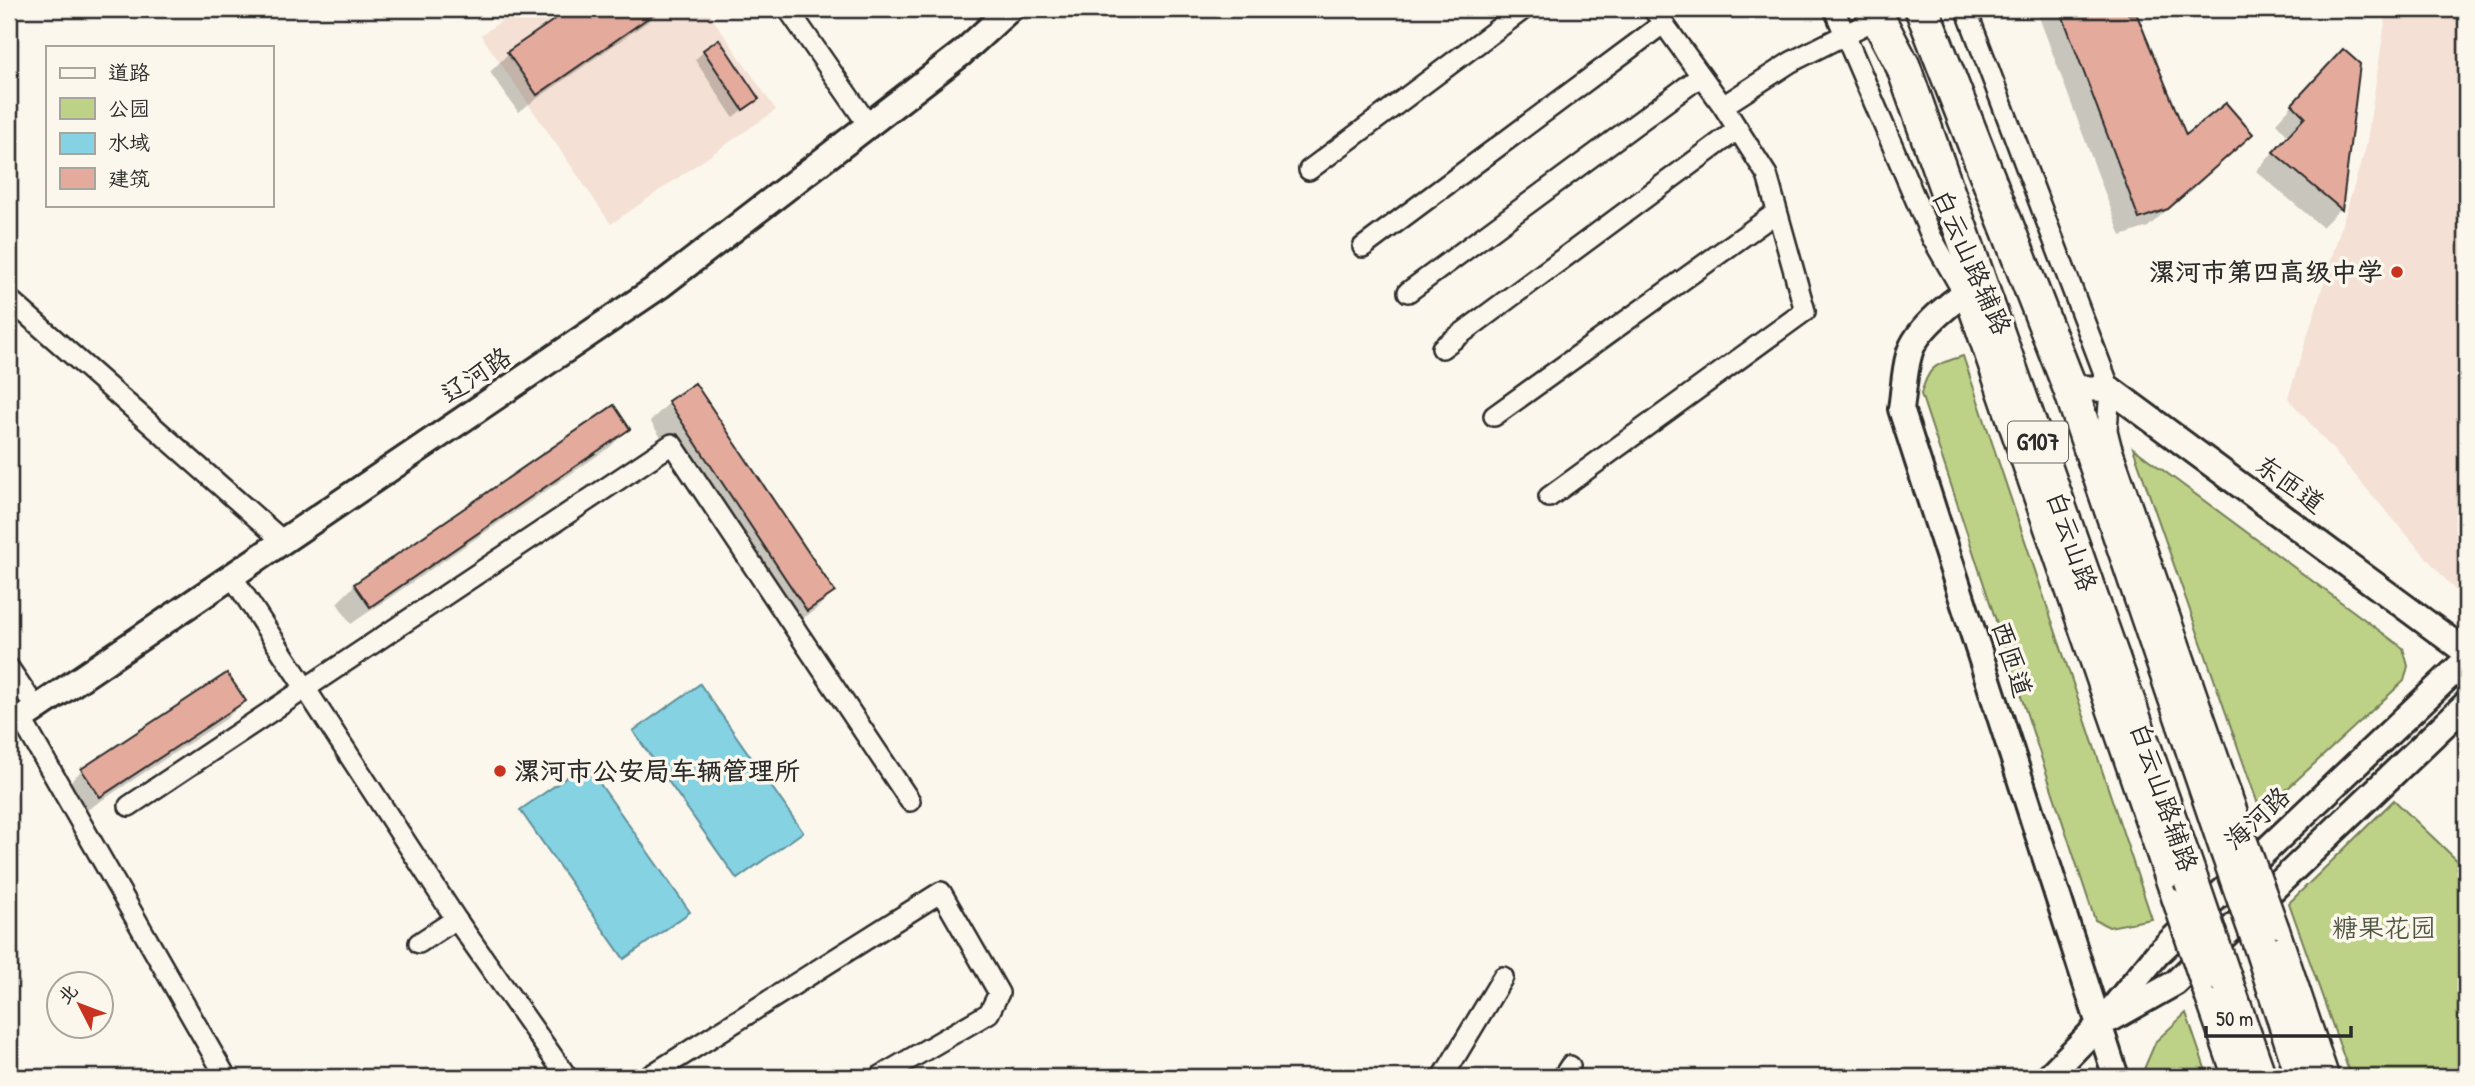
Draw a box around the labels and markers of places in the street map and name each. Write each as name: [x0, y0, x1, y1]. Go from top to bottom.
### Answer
place label: 漯河市第四高级中学: [2149, 254, 2383, 289]
marker: 漯河市第四高级中学: [2389, 264, 2405, 280]
place label: 漯河市公安局车辆管理所: [514, 753, 800, 788]
marker: 漯河市公安局车辆管理所: [492, 763, 508, 779]

